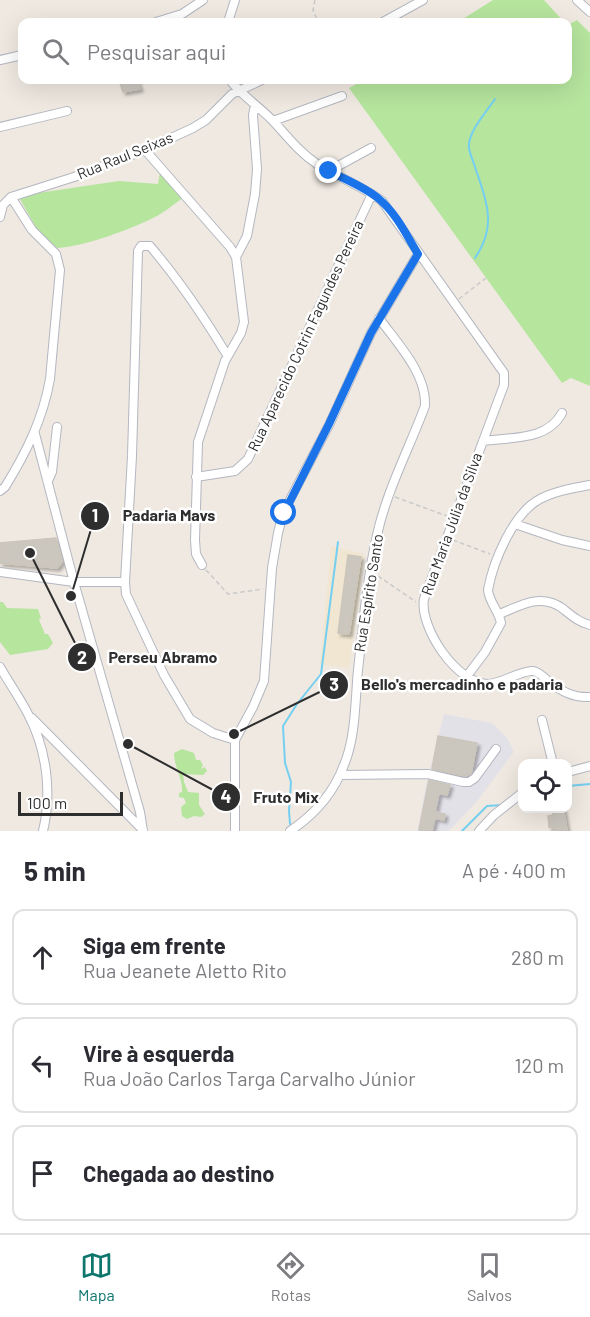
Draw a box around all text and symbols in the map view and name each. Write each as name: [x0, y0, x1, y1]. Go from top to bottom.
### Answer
search box: [18, 18, 572, 84]
icon: search: [39, 35, 72, 68]
text: Pesquisar aqui: [87, 38, 226, 64]
street label: Rua Raul Seixas: [74, 128, 175, 182]
route end: [315, 157, 341, 183]
street label: Rua Aparecido Cotrin Fagundes Pereira: [243, 217, 367, 454]
street label: Rua Maria Júlia da Silva: [417, 450, 485, 597]
callout: Padaria Mavs: [80, 499, 227, 533]
route start: [270, 499, 296, 525]
text: 1: [92, 504, 98, 526]
text: Padaria Mavs: [123, 505, 215, 524]
street label: Rua Espírito Santo: [350, 533, 386, 653]
callout: Perseu Abramo: [67, 640, 230, 674]
text: 2: [77, 646, 87, 668]
text: Perseu Abramo: [108, 647, 218, 666]
callout: Bello's mercadinho e padaria: [319, 668, 574, 702]
text: 3: [329, 673, 339, 695]
text: Bello's mercadinho e padaria: [361, 674, 563, 693]
map controls: [518, 759, 572, 813]
button: locate: [518, 759, 572, 813]
callout: Fruto Mix: [211, 780, 331, 814]
text: 4: [221, 785, 232, 807]
text: Fruto Mix: [253, 787, 319, 806]
scale bar: [18, 789, 123, 816]
text: 100 m: [27, 793, 67, 812]
text: 5 min: [24, 855, 86, 886]
text: A pé · 400 m: [462, 858, 566, 882]
text: Siga em frente: [83, 932, 226, 958]
icon: ahead: [26, 941, 59, 974]
text: 280 m: [511, 945, 564, 969]
text: Rua Jeanete Aletto Rito: [83, 958, 287, 982]
text: Vire à esquerda: [83, 1040, 234, 1066]
icon: left: [26, 1049, 59, 1082]
text: 120 m: [514, 1053, 564, 1077]
text: Rua João Carlos Targa Carvalho Júnior: [83, 1066, 416, 1090]
icon: arrive: [26, 1157, 59, 1190]
text: Chegada ao destino: [83, 1160, 274, 1186]
tab: Mapa: [78, 1249, 115, 1304]
tab: Rotas: [271, 1249, 311, 1304]
tab: Salvos: [467, 1249, 512, 1304]

